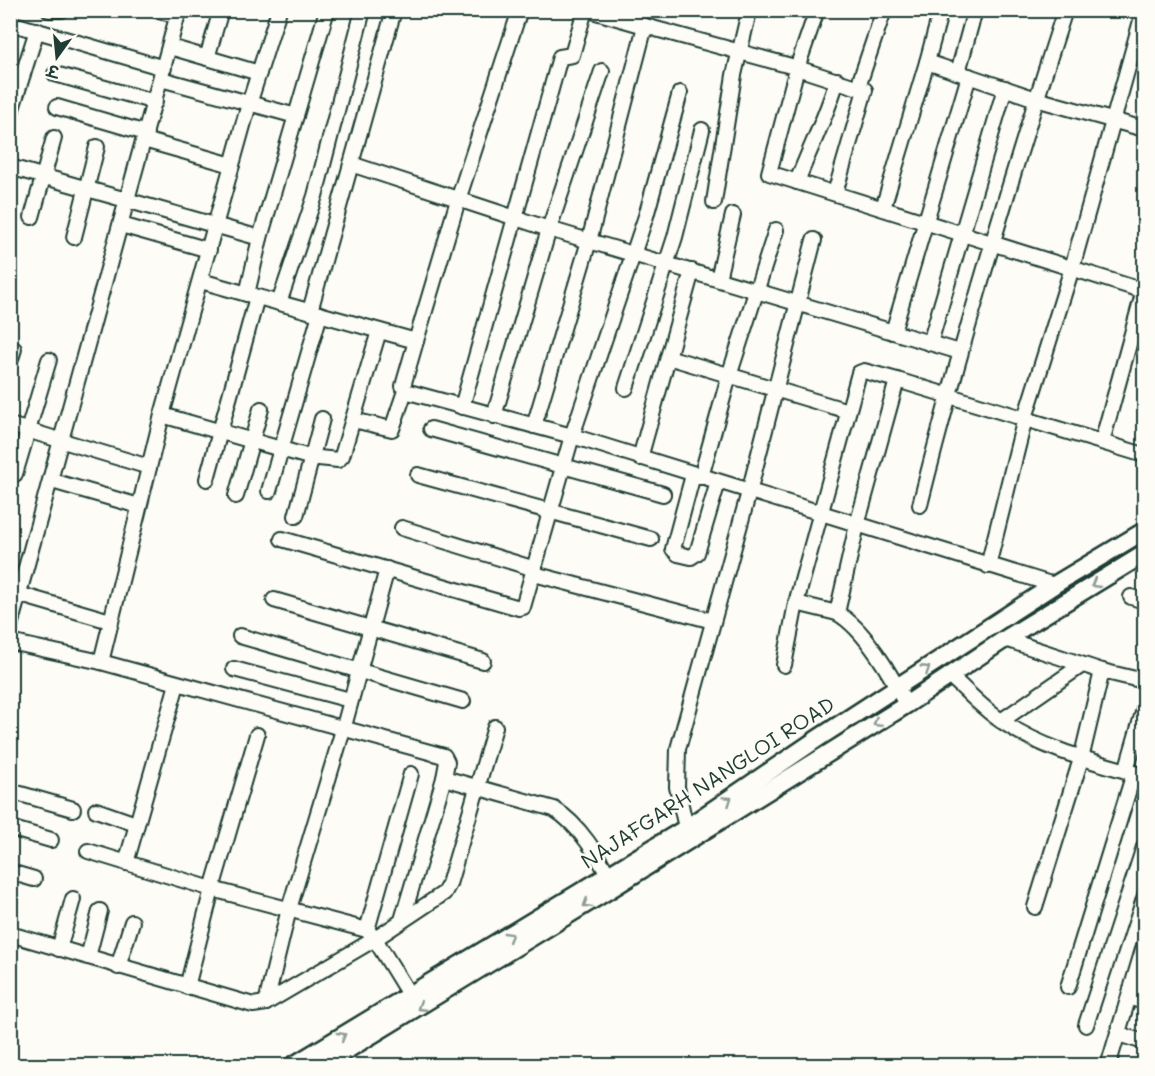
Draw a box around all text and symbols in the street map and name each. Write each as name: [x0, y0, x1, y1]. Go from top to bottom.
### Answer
north arrow: [27, 27, 87, 87]
text: उ: [44, 60, 63, 84]
one-way arrow: [1090, 577, 1101, 588]
one-way arrow: [920, 664, 930, 676]
street label: NAJAFGARH NANGLOI ROAD: [575, 690, 839, 874]
one-way arrow: [873, 716, 883, 728]
one-way arrow: [722, 796, 733, 807]
one-way arrow: [583, 896, 593, 908]
one-way arrow: [503, 931, 513, 943]
one-way arrow: [417, 999, 427, 1011]
one-way arrow: [336, 1032, 346, 1043]

